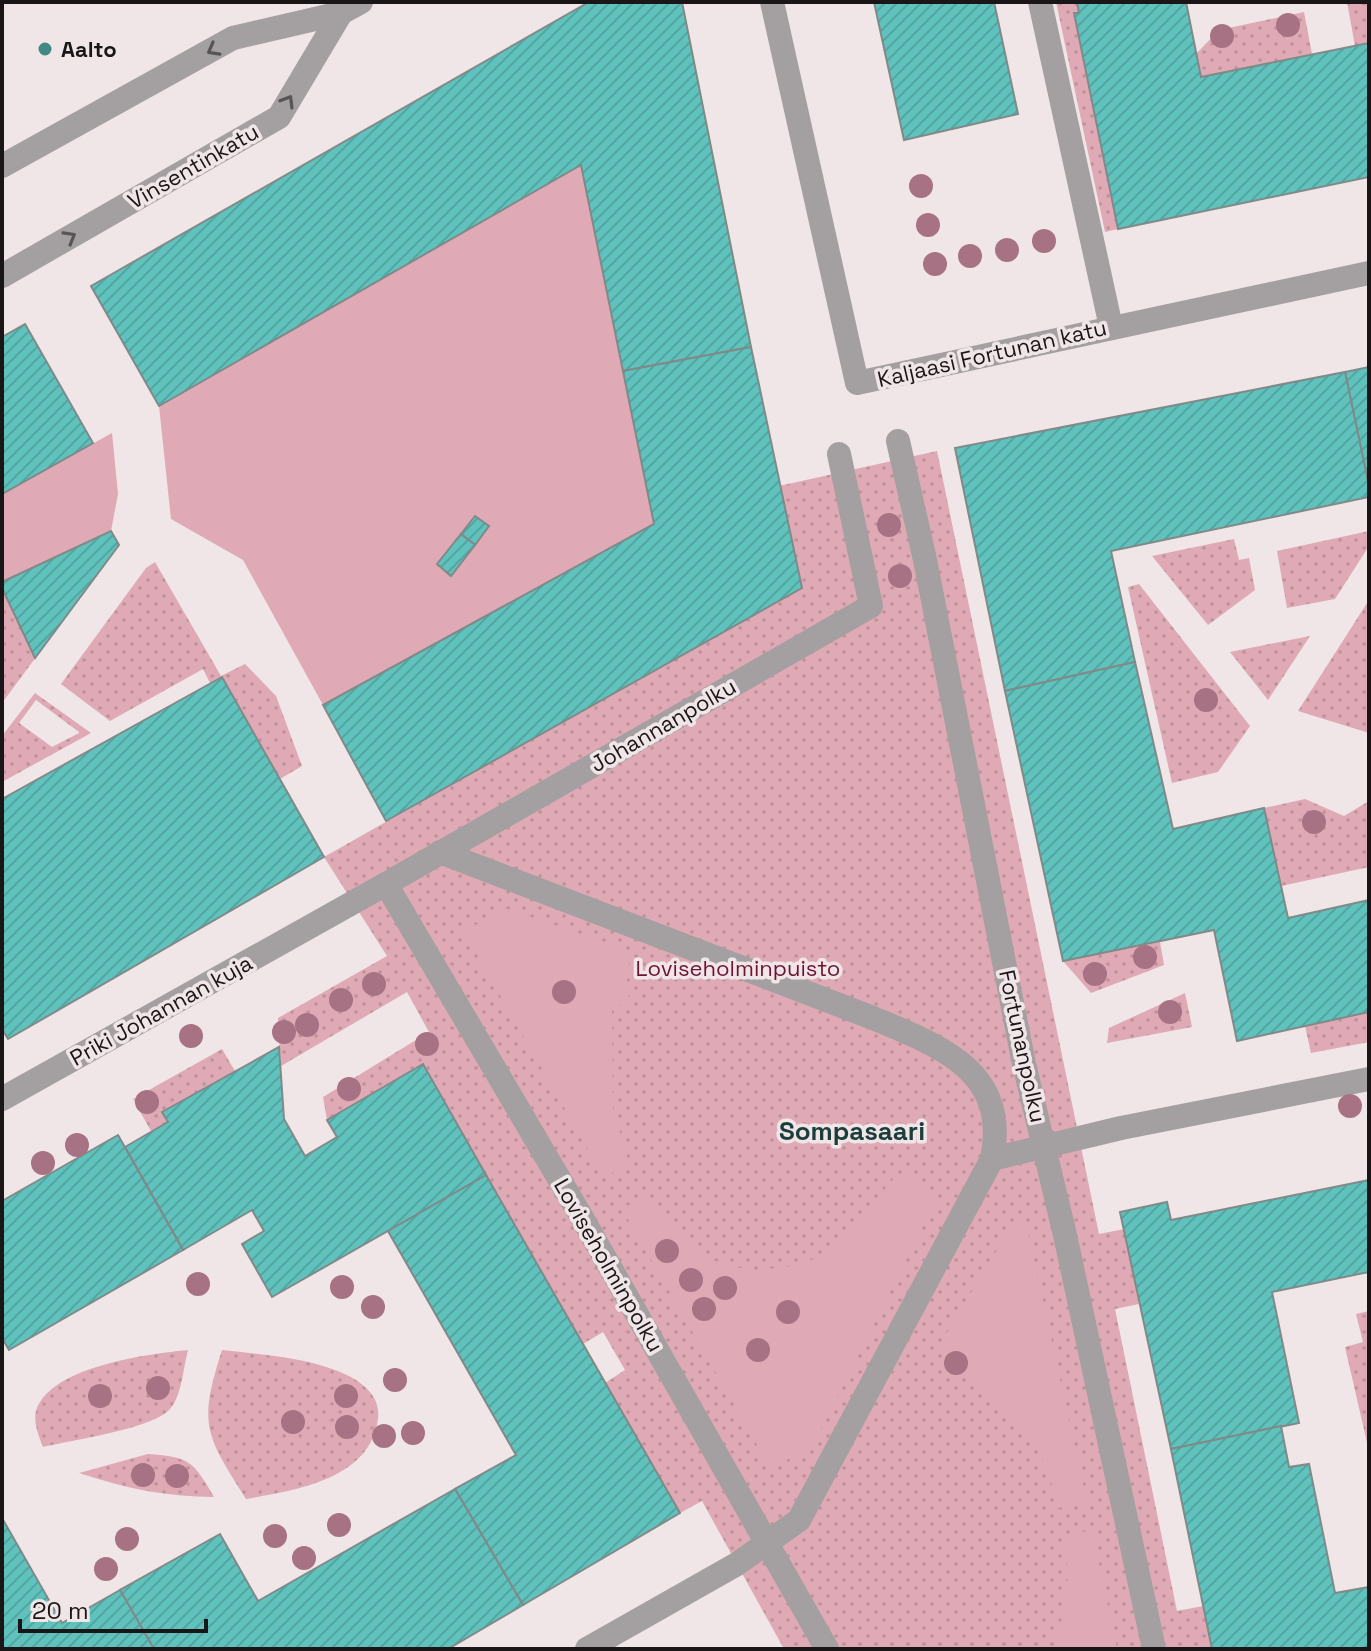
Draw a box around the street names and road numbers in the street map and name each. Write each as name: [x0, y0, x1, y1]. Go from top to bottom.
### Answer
street label: Vinsentinkatu: [123, 117, 263, 215]
street label: Kaljaasi Fortunan katu: [875, 313, 1109, 393]
street label: Johannanpolku: [585, 672, 741, 778]
street label: Priki Johannan kuja: [65, 948, 257, 1072]
street label: Fortunanpolku: [993, 967, 1053, 1125]
street label: Loviseholminpolku: [548, 1173, 670, 1357]

